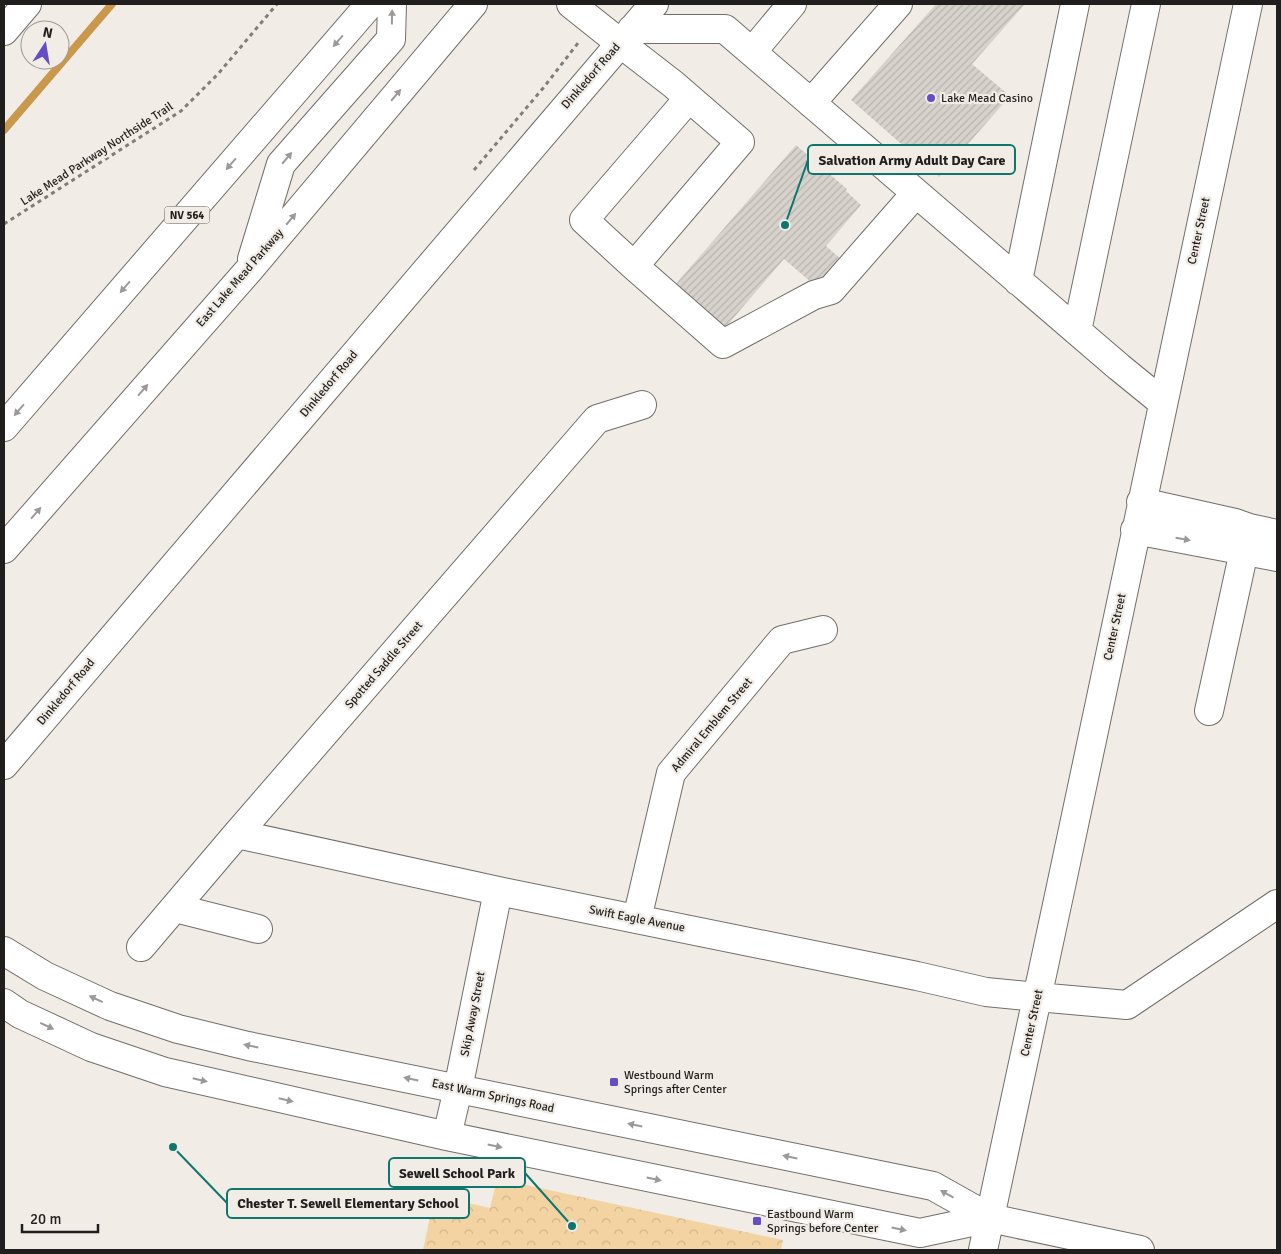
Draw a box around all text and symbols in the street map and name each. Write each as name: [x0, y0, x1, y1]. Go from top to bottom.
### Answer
one-way arrow: [388, 9, 396, 25]
north arrow: [20, 20, 70, 70]
text: N: [41, 23, 54, 42]
one-way arrow: [332, 34, 343, 47]
street label: Dinkledorf Road: [558, 40, 624, 112]
one-way arrow: [390, 89, 401, 101]
place label: Lake Mead Casino: [941, 91, 1033, 106]
marker: Lake Mead Casino: [925, 92, 937, 104]
street label: Lake Mead Parkway Northside Trail: [18, 99, 177, 209]
callout: Salvation Army Adult Day Care: [808, 145, 1015, 174]
text: Salvation Army Adult Day Care: [819, 152, 1006, 169]
one-way arrow: [281, 153, 293, 165]
one-way arrow: [226, 157, 237, 170]
street label: Center Street: [1185, 196, 1213, 266]
road number: NV 564: [164, 206, 210, 224]
one-way arrow: [286, 213, 297, 226]
street label: East Lake Mead Parkway: [193, 225, 287, 330]
one-way arrow: [119, 280, 131, 292]
street label: Dinkledorf Road: [297, 348, 361, 420]
one-way arrow: [137, 385, 149, 397]
one-way arrow: [13, 403, 25, 415]
one-way arrow: [30, 507, 42, 519]
one-way arrow: [1176, 535, 1191, 543]
street label: Center Street: [1101, 592, 1129, 662]
street label: Spotted Saddle Street: [342, 618, 426, 712]
street label: Dinkledorf Road: [34, 656, 98, 728]
street label: Admiral Emblem Street: [668, 675, 756, 775]
street label: Swift Eagle Avenue: [588, 902, 686, 936]
street label: Skip Away Street: [457, 970, 489, 1058]
street label: Center Street: [1018, 988, 1046, 1058]
one-way arrow: [89, 995, 103, 1003]
one-way arrow: [40, 1023, 54, 1031]
one-way arrow: [243, 1042, 259, 1050]
place label: Westbound Warm Springs after Center: [624, 1068, 727, 1097]
one-way arrow: [403, 1075, 418, 1083]
one-way arrow: [192, 1076, 207, 1084]
street label: East Warm Springs Road: [430, 1076, 556, 1116]
marker: Westbound Warm Springs after Center: [608, 1076, 620, 1088]
one-way arrow: [279, 1096, 294, 1104]
one-way arrow: [628, 1121, 643, 1129]
one-way arrow: [487, 1142, 503, 1150]
one-way arrow: [782, 1153, 797, 1161]
callout: Sewell School Park: [389, 1158, 525, 1187]
text: Sewell School Park: [399, 1165, 516, 1182]
one-way arrow: [647, 1175, 663, 1183]
callout: Chester T. Sewell Elementary School: [227, 1189, 469, 1218]
one-way arrow: [941, 1190, 954, 1199]
text: Chester T. Sewell Elementary School: [237, 1195, 459, 1212]
scale bar: [22, 1202, 99, 1234]
place label: Eastbound Warm Springs before Center: [767, 1207, 879, 1236]
text: 20 m: [30, 1210, 61, 1228]
marker: Eastbound Warm Springs before Center: [751, 1215, 763, 1227]
one-way arrow: [891, 1225, 907, 1233]

